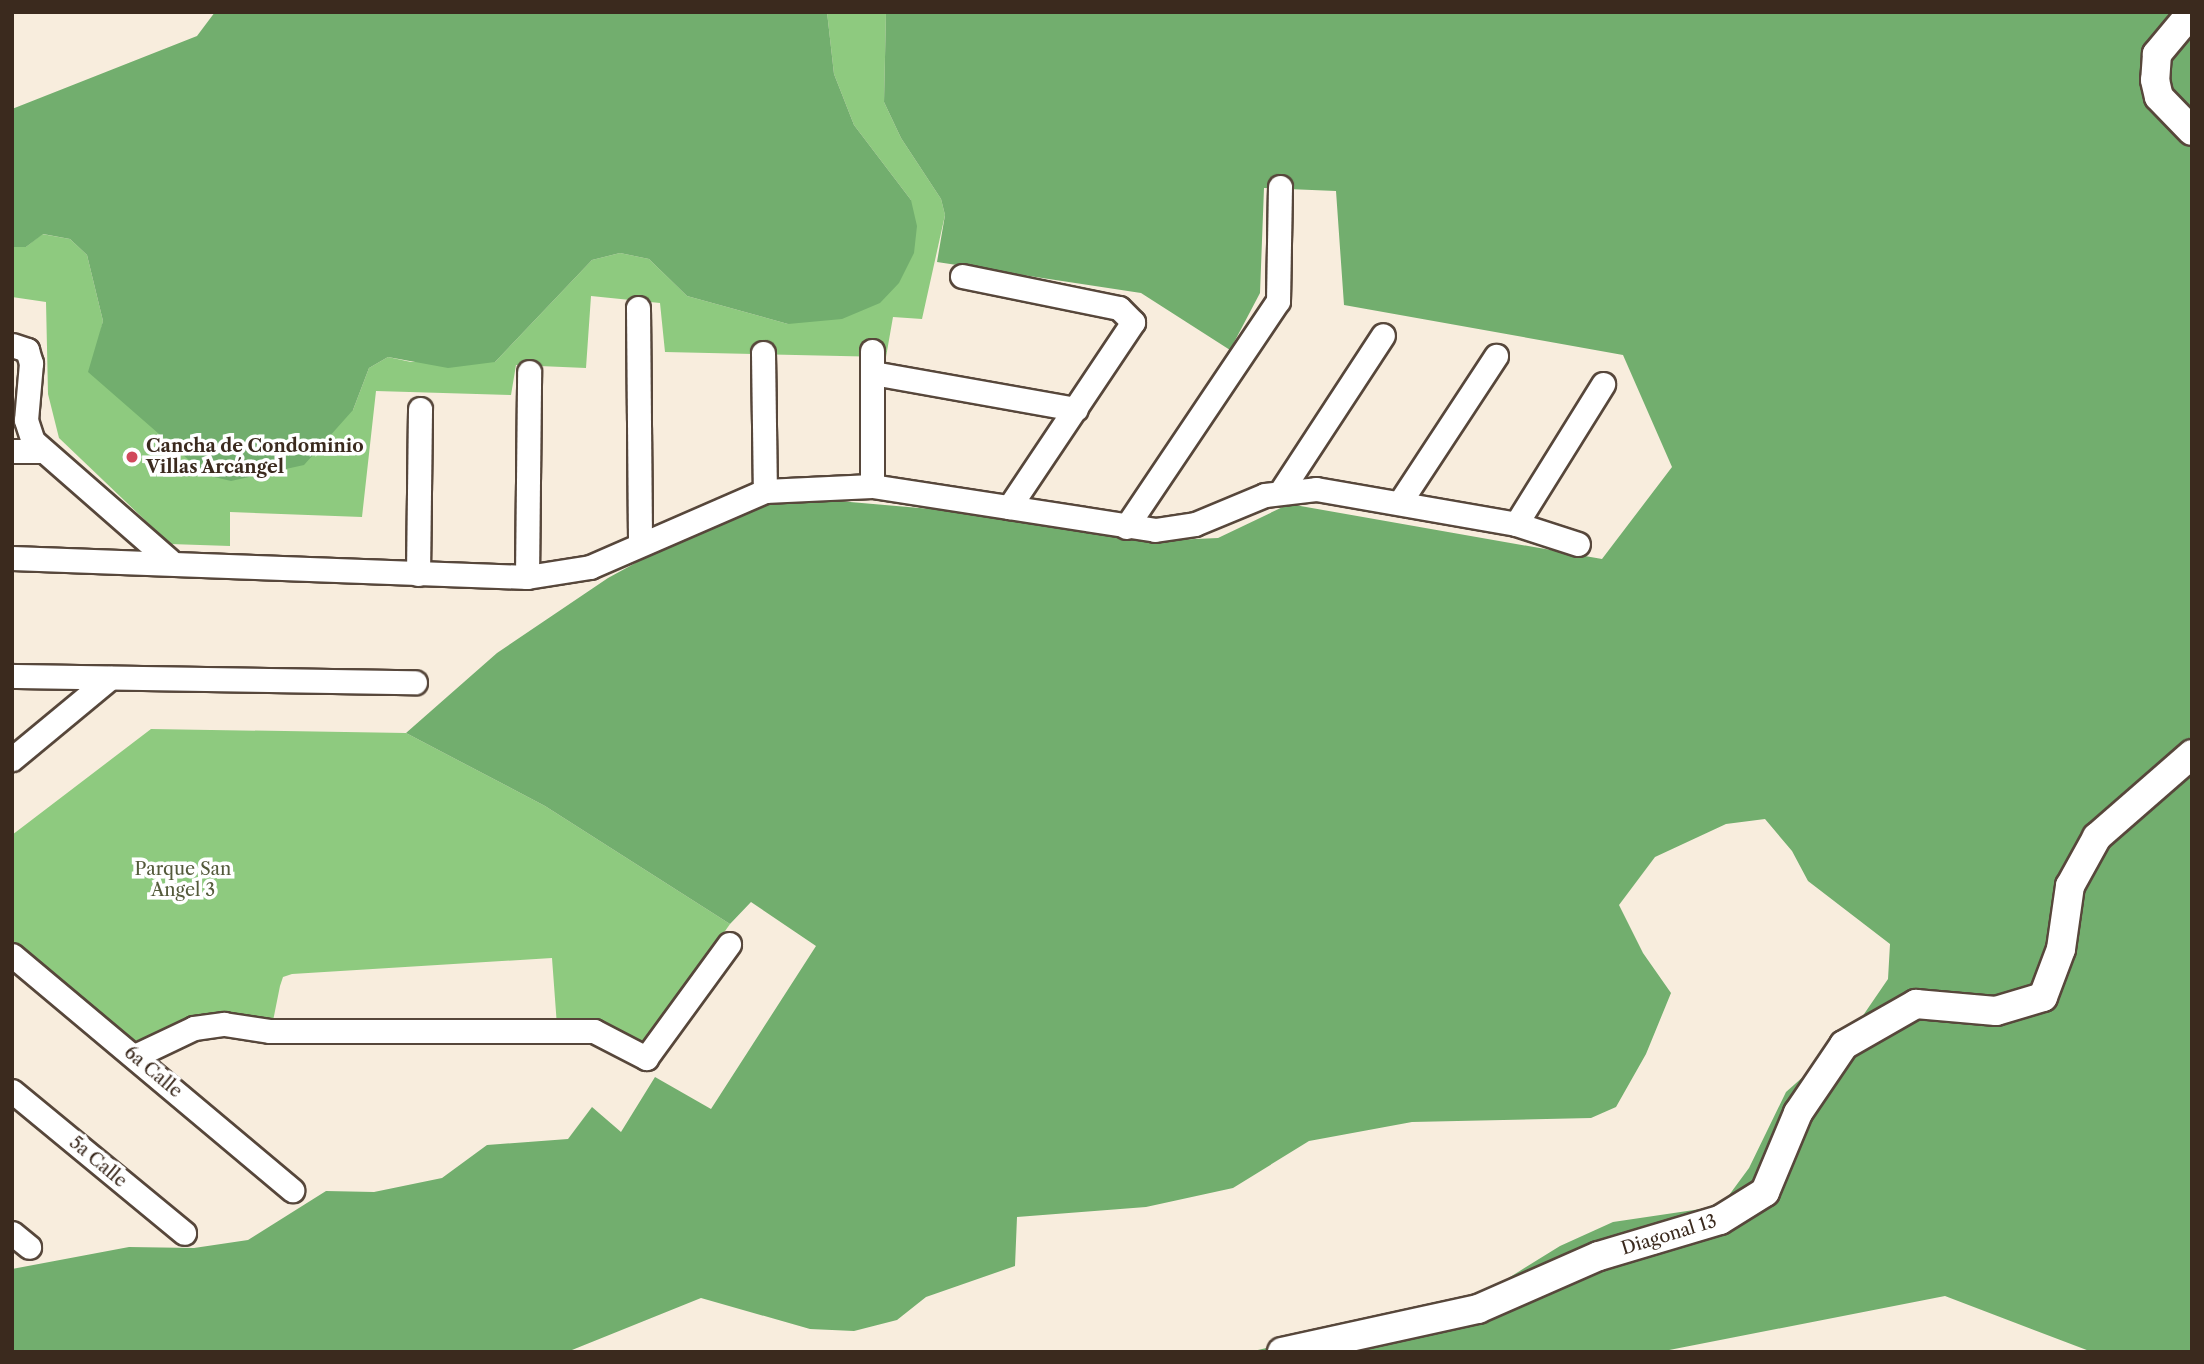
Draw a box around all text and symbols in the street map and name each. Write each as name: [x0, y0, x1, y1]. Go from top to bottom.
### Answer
place label: Cancha de Condominio Villas Arcángel: [146, 436, 364, 478]
marker: Cancha de Condominio Villas Arcángel: [124, 449, 140, 465]
park label: Parque San Angel 3: [135, 859, 231, 902]
street label: 6a Calle: [120, 1042, 186, 1102]
street label: 5a Calle: [65, 1132, 131, 1192]
street label: Diagonal 13: [1619, 1210, 1719, 1260]

